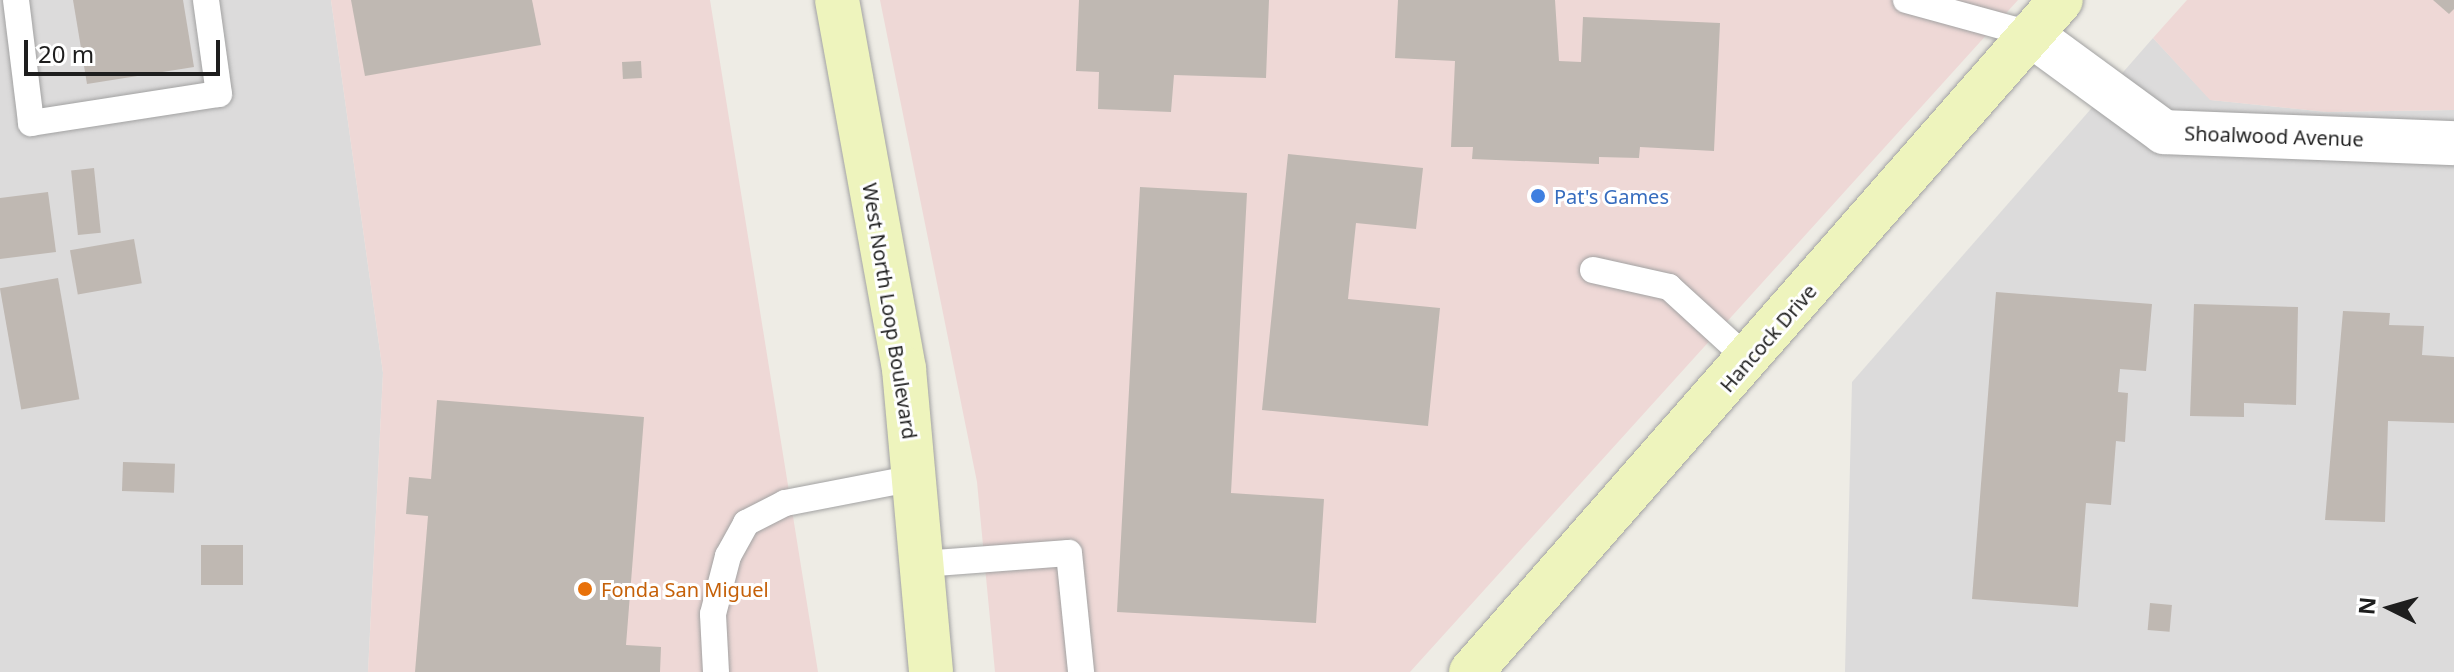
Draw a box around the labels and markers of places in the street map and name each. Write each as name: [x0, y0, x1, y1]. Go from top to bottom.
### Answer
place label: Pat's Games: [1554, 184, 1669, 208]
marker: Pat's Games: [1529, 187, 1547, 205]
place label: Fonda San Miguel: [601, 577, 769, 601]
marker: Fonda San Miguel: [576, 580, 594, 598]

